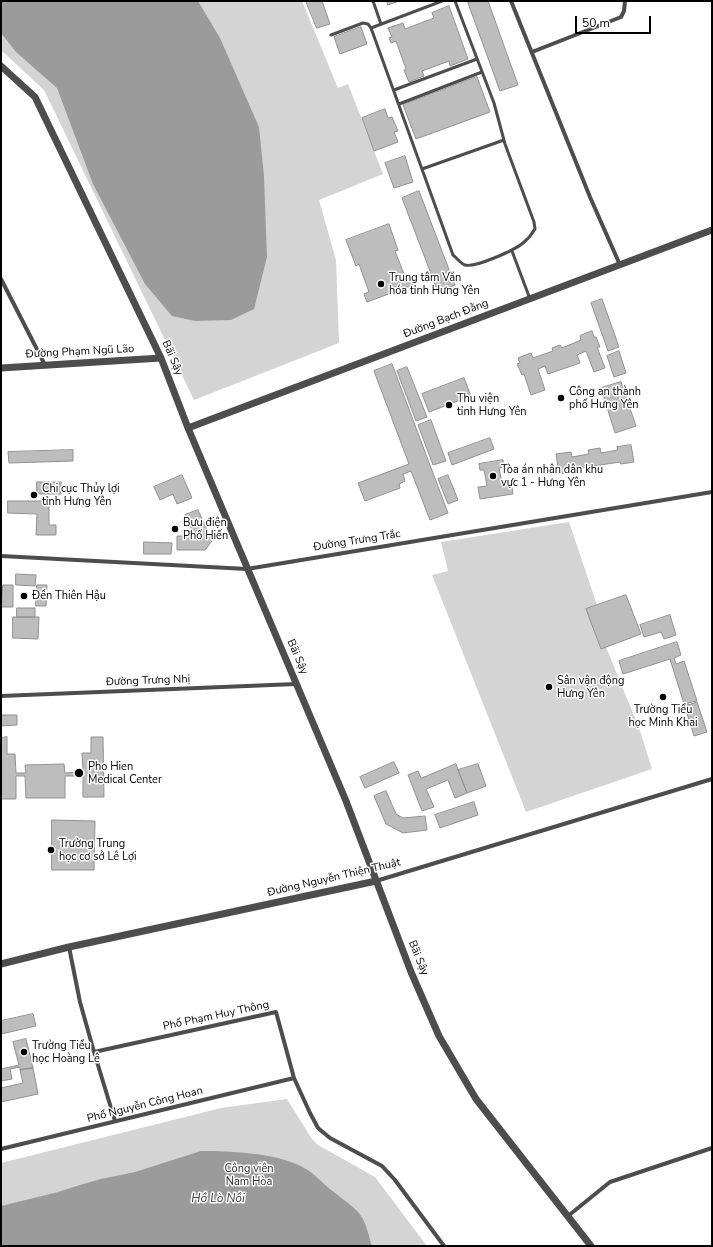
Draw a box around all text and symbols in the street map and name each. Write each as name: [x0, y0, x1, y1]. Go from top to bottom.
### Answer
scale bar: [577, 8, 653, 34]
text: 50 m: [582, 15, 610, 31]
place label: Trung tâm Văn hóa tỉnh Hưng Yên: [389, 271, 480, 297]
marker: Trung tâm Văn hóa tỉnh Hưng Yên: [376, 279, 386, 289]
street label: Đường Bạch Đằng: [402, 297, 490, 341]
street label: Bãi Sậy: [159, 338, 185, 378]
street label: Đường Phạm Ngũ Lão: [25, 343, 135, 361]
place label: Công an thành phố Hưng Yên: [569, 385, 641, 411]
place label: Thu viện tỉnh Hưng Yên: [457, 392, 527, 418]
marker: Công an thành phố Hưng Yên: [556, 393, 566, 403]
marker: Thu viện tỉnh Hưng Yên: [444, 400, 454, 410]
place label: Tòa án nhân dân khu vực 1 - Hưng Yên: [501, 463, 603, 489]
marker: Tòa án nhân dân khu vực 1 - Hưng Yên: [488, 471, 498, 481]
place label: Chi cục Thủy lợi tỉnh Hưng Yên: [42, 482, 120, 508]
marker: Chi cục Thủy lợi tỉnh Hưng Yên: [29, 490, 39, 500]
place label: Bưu điện Phố Hiến: [183, 516, 228, 542]
marker: Bưu điện Phố Hiến: [170, 524, 180, 534]
street label: Đường Trưng Trắc: [313, 528, 401, 554]
place label: Đền Thiên Hậu: [32, 589, 106, 603]
marker: Đền Thiên Hậu: [19, 591, 29, 601]
street label: Bãi Sậy: [284, 637, 310, 677]
street label: Đường Trưng Nhị: [106, 673, 190, 689]
place label: Sân vận động Hưng Yên: [557, 674, 624, 700]
marker: Sân vận động Hưng Yên: [544, 682, 554, 692]
marker: Trường Tiểu học Minh Khai: [658, 692, 668, 702]
place label: Trường Tiểu học Minh Khai: [628, 703, 698, 729]
place label: Pho Hien Medical Center: [88, 760, 162, 786]
marker: Pho Hien Medical Center: [73, 767, 85, 779]
place label: Trường Trung học cơ sở Lê Lợi: [59, 837, 137, 863]
marker: Trường Trung học cơ sở Lê Lợi: [46, 845, 56, 855]
street label: Đường Nguyễn Thiện Thuật: [266, 856, 402, 900]
street label: Bãi Sậy: [405, 938, 431, 978]
street label: Phố Phạm Huy Thông: [162, 998, 270, 1034]
place label: Trường Tiểu học Hoàng Lê: [32, 1039, 100, 1065]
marker: Trường Tiểu học Hoàng Lê: [19, 1047, 29, 1057]
street label: Phố Nguyễn Công Hoan: [86, 1084, 204, 1126]
park label: Công viên Nam Hòa: [225, 1162, 273, 1188]
water label: Hồ Lò Nồi: [191, 1192, 245, 1206]

